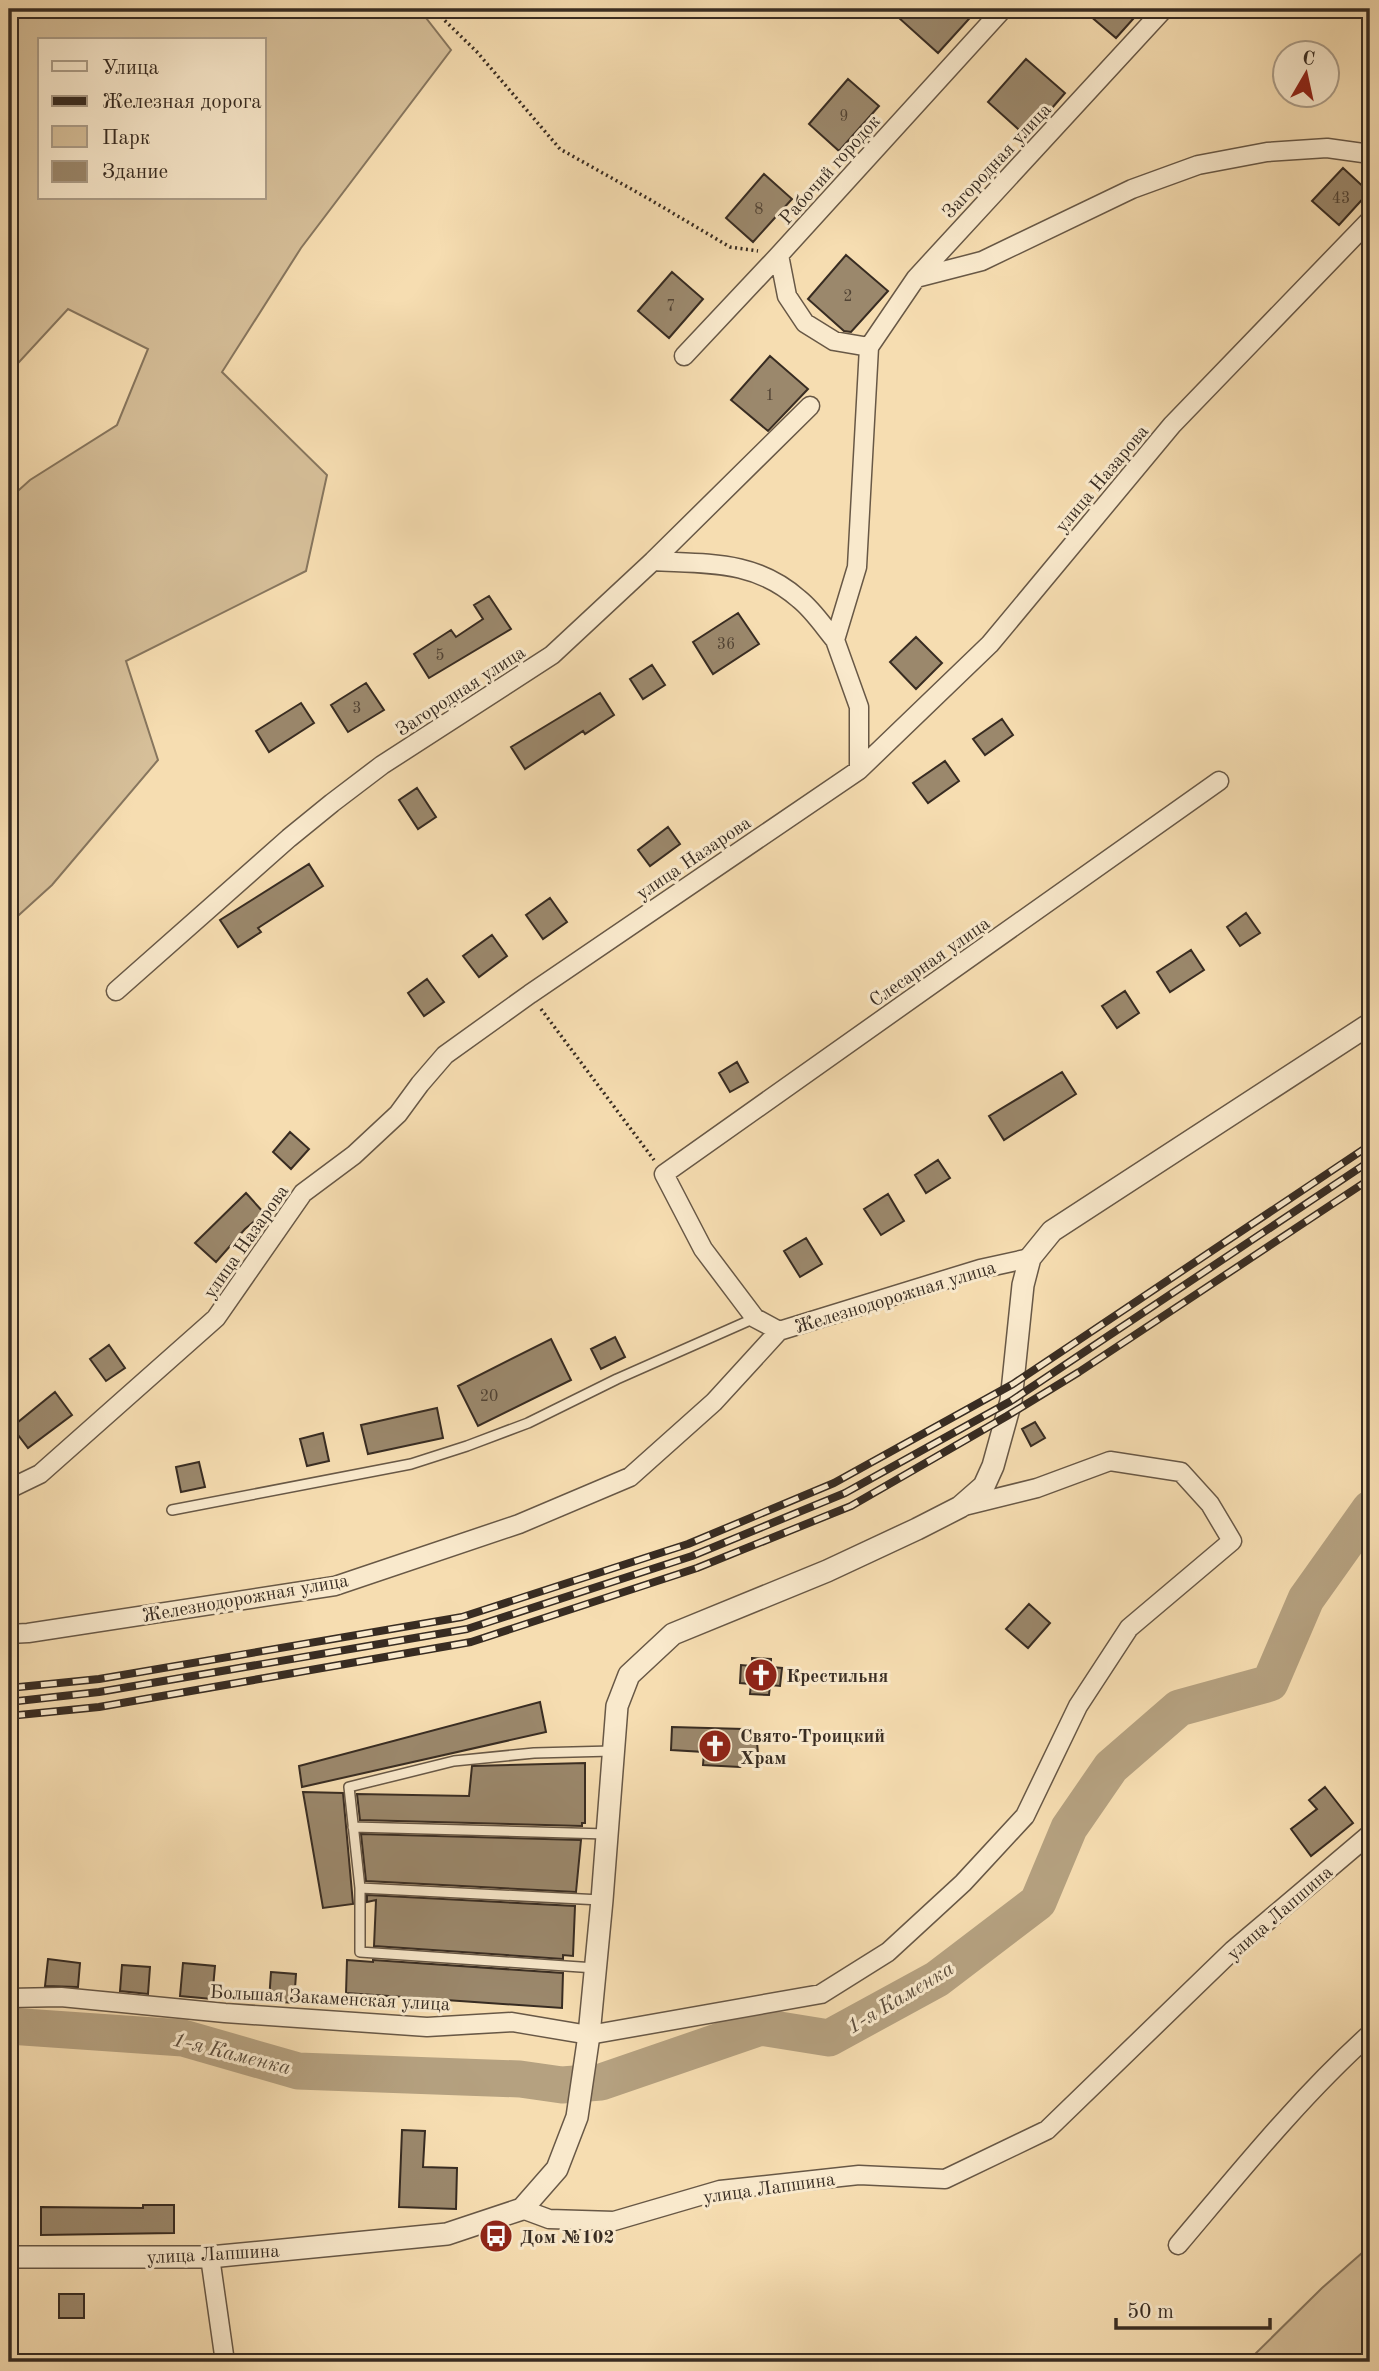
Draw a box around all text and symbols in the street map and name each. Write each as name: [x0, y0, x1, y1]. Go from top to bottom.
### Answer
legend: [38, 38, 266, 200]
north arrow: [1270, 38, 1340, 108]
text: С: [1301, 49, 1316, 70]
text: Улица: [102, 58, 159, 79]
text: Железная дорога: [102, 92, 262, 113]
street label: Загородная улица: [940, 100, 1056, 223]
house number: 9: [839, 109, 849, 125]
street label: Рабочий городок: [777, 112, 885, 229]
text: Парк: [102, 128, 151, 149]
text: Здание: [102, 162, 168, 183]
house number: 43: [1332, 191, 1350, 207]
house number: 8: [754, 202, 764, 218]
house number: 2: [843, 289, 853, 305]
house number: 7: [666, 299, 676, 315]
house number: 1: [765, 388, 775, 404]
street label: улица Назарова: [1053, 422, 1154, 537]
house number: 36: [717, 637, 735, 653]
street label: Загородная улица: [393, 643, 530, 741]
house number: 5: [435, 648, 445, 664]
house number: 3: [352, 701, 362, 717]
street label: улица Назарова: [634, 813, 756, 904]
street label: Слесарная улица: [867, 914, 995, 1012]
street label: улица Назарова: [201, 1182, 294, 1303]
street label: Железнодорожная улица: [793, 1259, 999, 1338]
house number: 20: [480, 1389, 498, 1405]
street label: Железнодорожная улица: [141, 1572, 351, 1627]
church icon: Крестильня: [742, 1656, 780, 1694]
place label: Крестильня: [786, 1668, 888, 1687]
church icon: Свято-Троицкий Храм: [696, 1727, 734, 1765]
place label: Свято-Троицкий Храм: [740, 1728, 885, 1769]
street label: улица Лапшина: [1224, 1863, 1338, 1965]
water label: 1-я Каменка: [844, 1958, 958, 2038]
street label: Большая Закаменская улица: [209, 1984, 451, 2015]
water label: 1-я Каменка: [171, 2030, 293, 2079]
street label: улица Лапшина: [702, 2171, 837, 2208]
bus stop icon: Дом №102: [477, 2217, 515, 2255]
place label: Дом №102: [520, 2229, 615, 2248]
street label: улица Лапшина: [146, 2242, 281, 2268]
scale bar: [1116, 2287, 1270, 2331]
text: 50 m: [1127, 2302, 1174, 2323]

